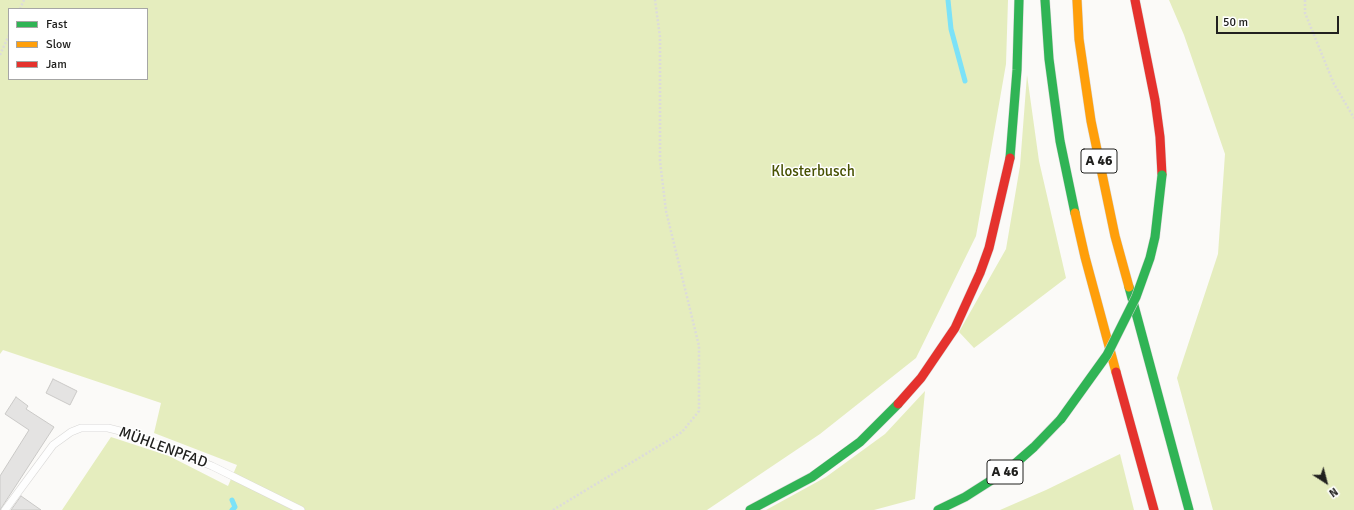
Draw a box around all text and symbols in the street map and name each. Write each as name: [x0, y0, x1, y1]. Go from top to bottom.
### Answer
legend: [8, 8, 148, 80]
scale bar: [1218, 8, 1341, 34]
text: 50 m: [1223, 15, 1248, 30]
text: Fast: [46, 17, 67, 32]
text: Slow: [46, 37, 71, 52]
text: Jam: [46, 57, 67, 72]
road number: A 46: [1081, 149, 1117, 173]
park label: Klosterbusch: [771, 163, 855, 181]
street label: MÜHLENPFAD: [116, 424, 210, 472]
road number: A 46: [987, 460, 1023, 484]
north arrow: [1306, 462, 1346, 502]
text: N: [1326, 485, 1340, 500]

